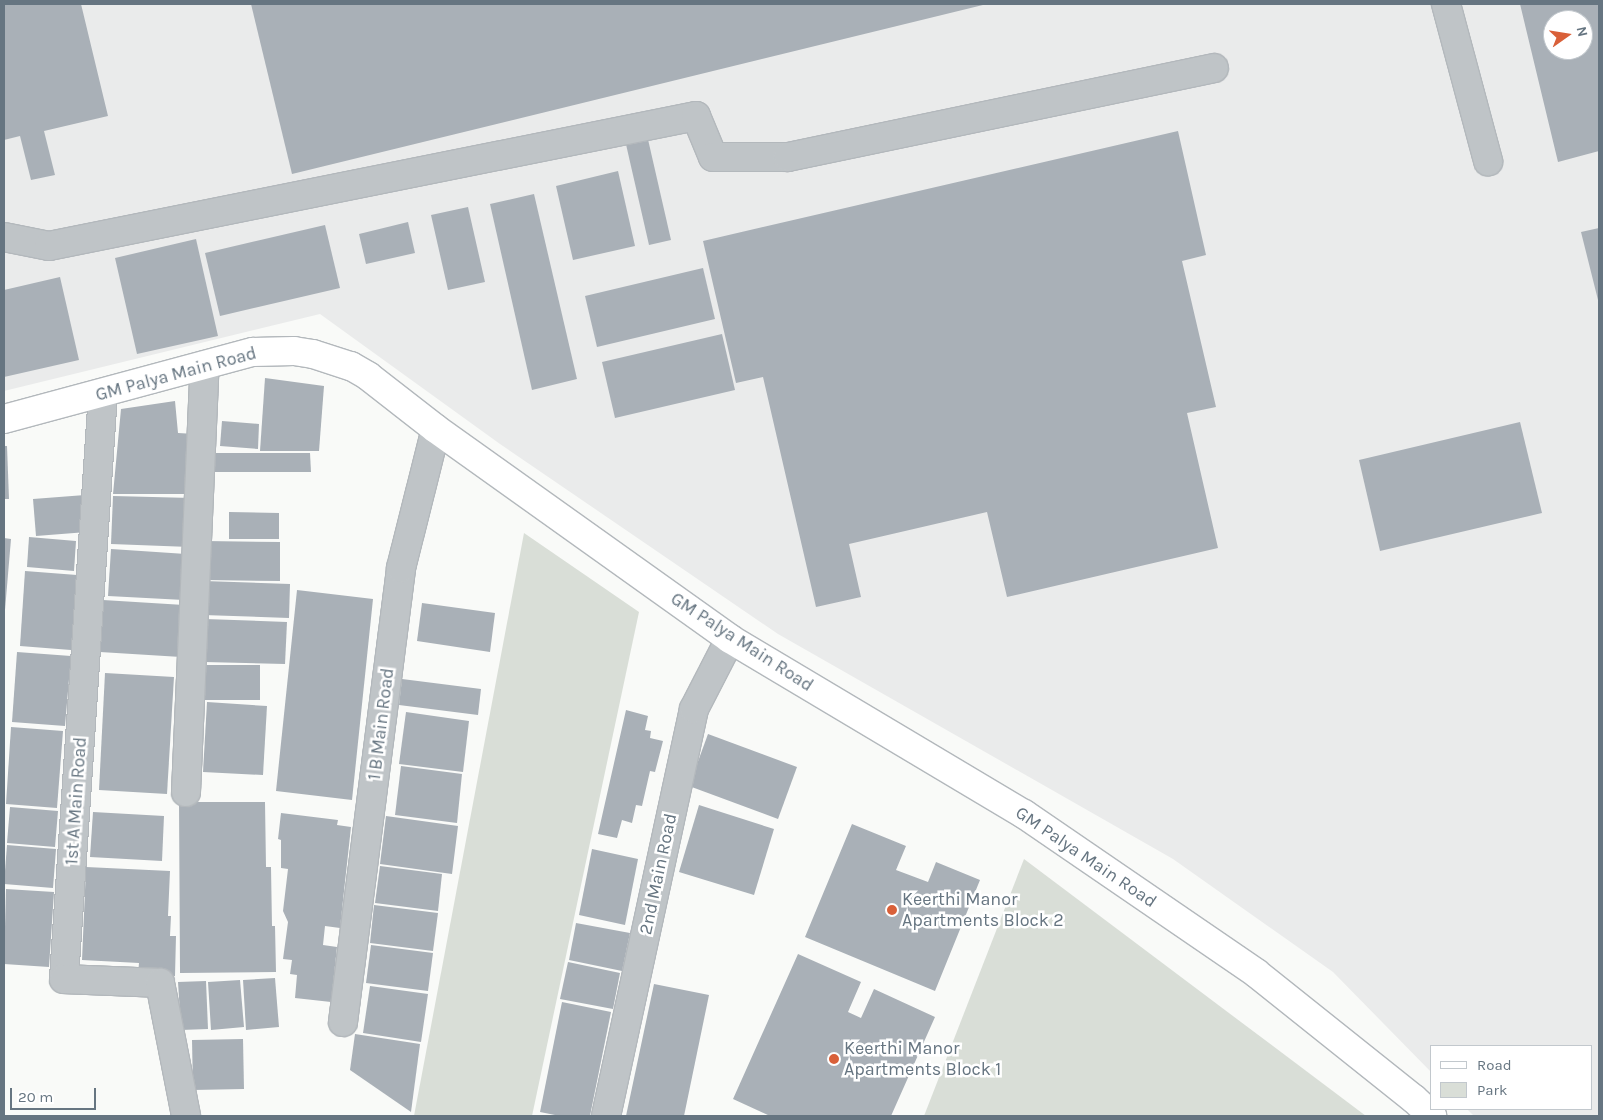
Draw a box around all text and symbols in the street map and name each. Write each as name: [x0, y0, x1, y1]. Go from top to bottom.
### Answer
north arrow: [1543, 10, 1593, 60]
text: N: [1573, 25, 1592, 39]
street label: GM Palya Main Road: [93, 342, 259, 406]
street label: GM Palya Main Road: [667, 588, 817, 696]
street label: 1 B Main Road: [363, 667, 399, 781]
street label: 1st A Main Road: [61, 736, 91, 866]
street label: GM Palya Main Road: [1011, 802, 1161, 912]
street label: 2nd Main Road: [635, 811, 681, 937]
place label: Keerthi Manor Apartments Block 2: [902, 889, 1064, 932]
marker: Keerthi Manor Apartments Block 2: [886, 904, 898, 916]
place label: Keerthi Manor Apartments Block 1: [844, 1038, 1001, 1080]
legend: [1430, 1045, 1593, 1110]
marker: Keerthi Manor Apartments Block 1: [828, 1053, 840, 1065]
text: Road: [1477, 1056, 1512, 1074]
scale bar: [12, 1078, 99, 1110]
text: Park: [1477, 1081, 1507, 1099]
text: 20 m: [18, 1088, 53, 1106]

